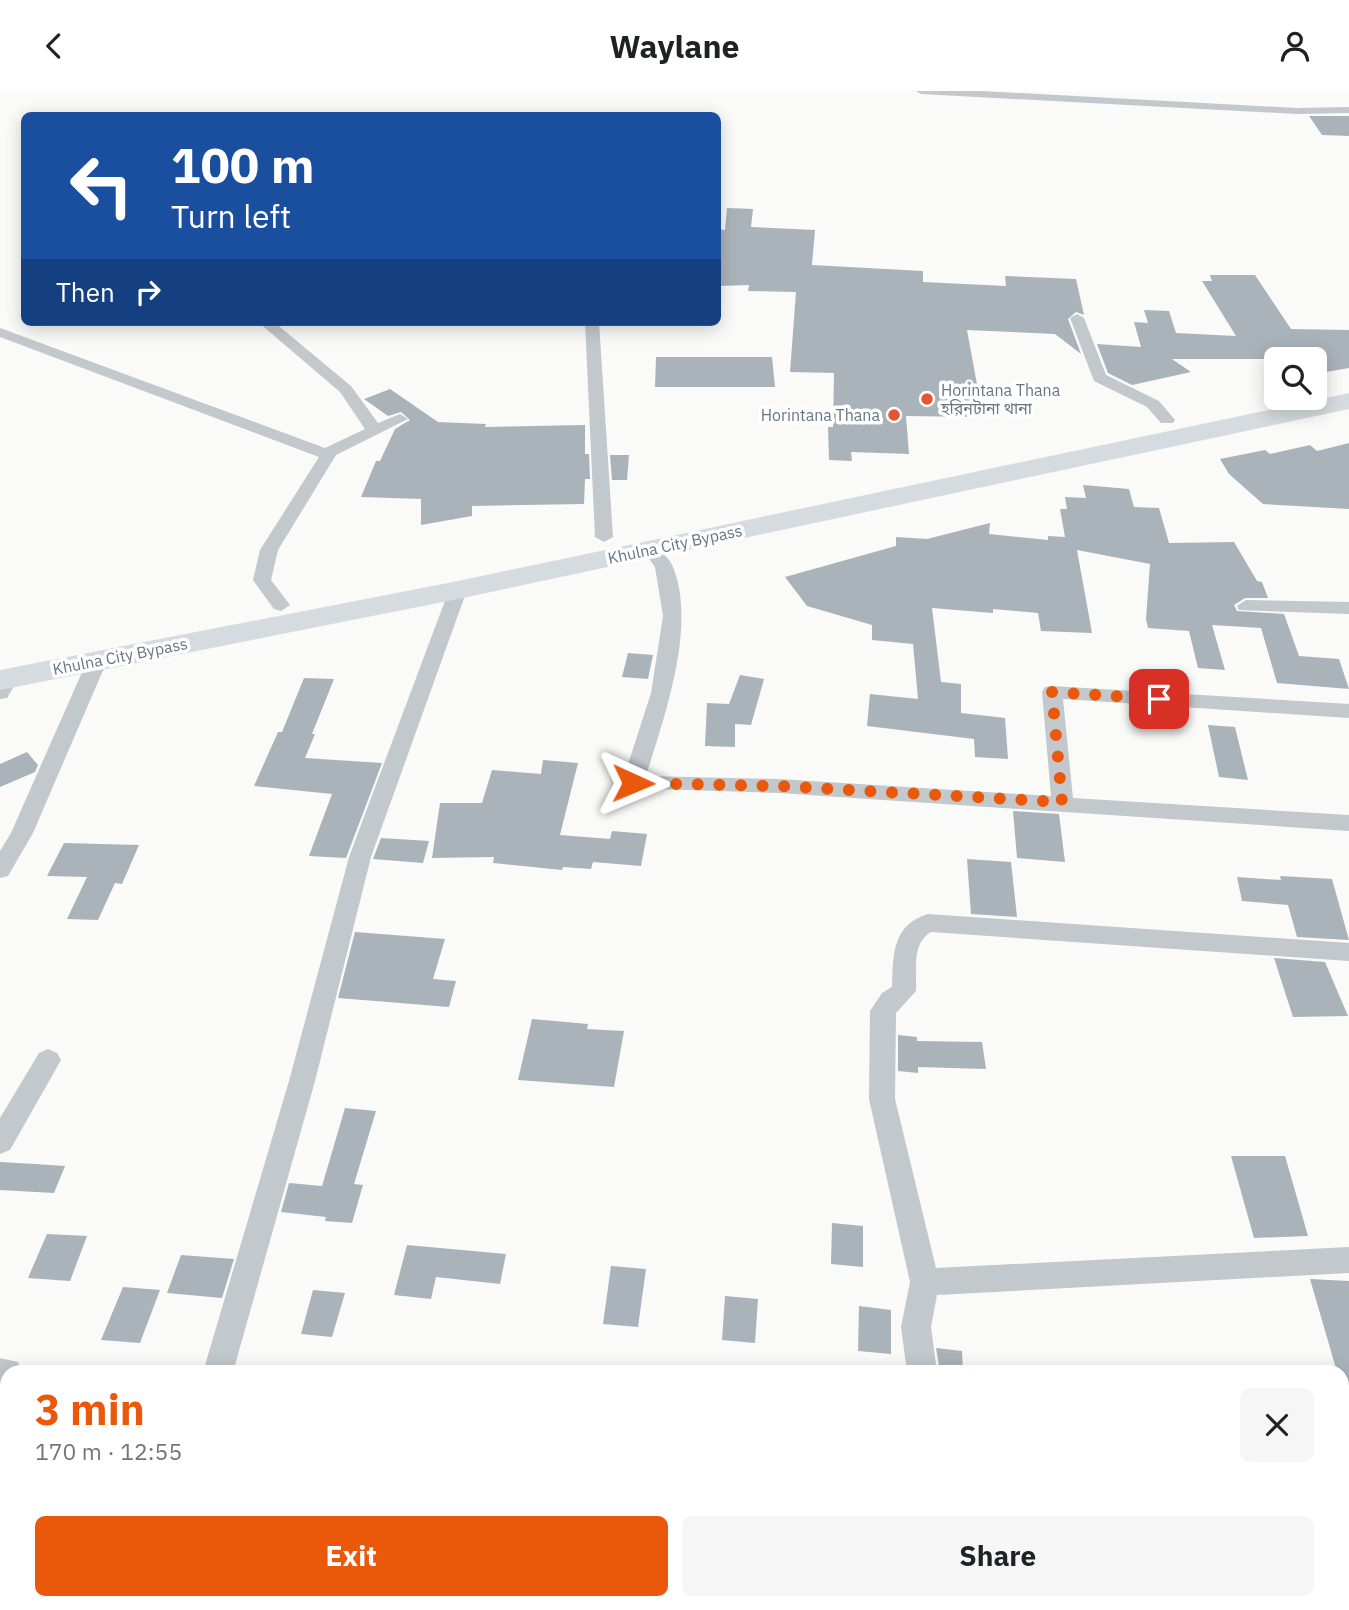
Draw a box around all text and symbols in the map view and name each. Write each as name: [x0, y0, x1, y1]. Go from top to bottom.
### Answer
text: Waylane: [609, 25, 740, 67]
icon: back: [35, 27, 73, 65]
icon: person: [1276, 27, 1314, 65]
text: 100 m: [171, 133, 315, 196]
icon: left: [56, 140, 147, 231]
text: Turn left: [171, 195, 291, 237]
icon: right: [129, 273, 167, 311]
text: Then: [56, 275, 115, 309]
map controls: [1264, 347, 1327, 410]
button: search: [1264, 347, 1327, 410]
place label: Horintana Thana হরিনটানা থানা: [940, 380, 1061, 418]
marker: Horintana Thana হরিনটানা থানা: [919, 391, 935, 407]
place label: Horintana Thana: [761, 405, 880, 425]
marker: Horintana Thana: [886, 407, 902, 423]
street label: Khulna City Bypass: [606, 520, 744, 568]
street label: Khulna City Bypass: [51, 633, 189, 679]
pin: [1129, 669, 1189, 729]
icon: arrive: [1140, 680, 1178, 718]
position arrow: [596, 746, 670, 820]
text: 3 min: [35, 1382, 145, 1437]
button: close: [1240, 1388, 1314, 1462]
text: 170 m · 12:55: [35, 1436, 182, 1466]
button: Exit: [35, 1516, 668, 1596]
button: Share: [682, 1516, 1314, 1596]

